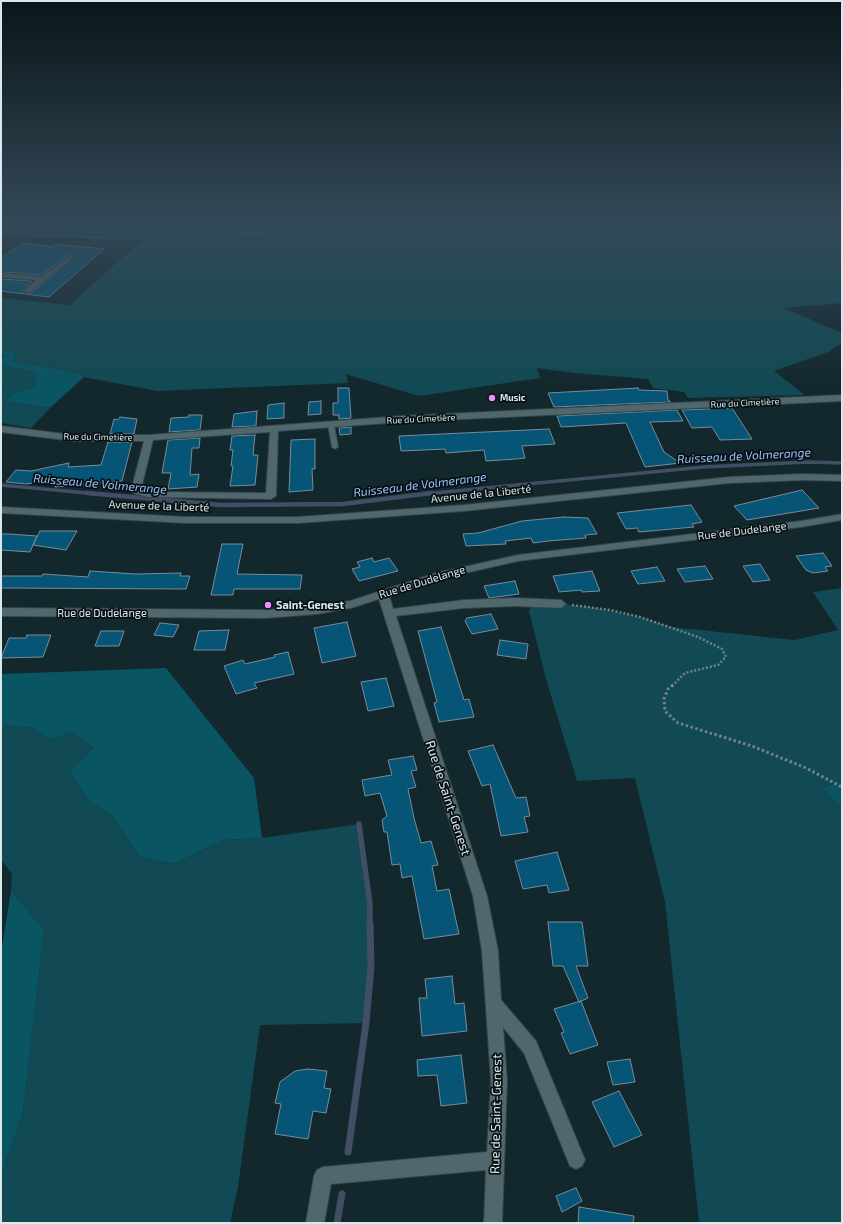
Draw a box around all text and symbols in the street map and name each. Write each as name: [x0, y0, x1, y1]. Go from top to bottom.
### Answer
marker: Music: [487, 393, 497, 403]
place label: Music: [500, 393, 525, 403]
street label: Rue du Cimetière: [710, 396, 780, 410]
street label: Rue du Cimetière: [386, 412, 456, 426]
street label: Rue du Cimetière: [64, 431, 132, 443]
water label: Ruisseau de Volmerange: [677, 445, 811, 467]
water label: Ruisseau de Volmerange: [353, 470, 487, 500]
water label: Ruisseau de Volmerange: [33, 471, 167, 497]
street label: Avenue de la Liberté: [430, 482, 532, 506]
street label: Avenue de la Liberté: [108, 498, 210, 514]
street label: Rue de Dudelange: [697, 519, 787, 543]
street label: Rue de Dudelange: [377, 563, 467, 601]
place label: Saint-Genest: [276, 598, 344, 612]
marker: Saint-Genest: [263, 600, 273, 610]
street label: Rue de Dudelange: [57, 606, 147, 620]
street label: Rue de Saint-Genest: [422, 739, 474, 857]
street label: Rue de Saint-Genest: [487, 1054, 505, 1174]

